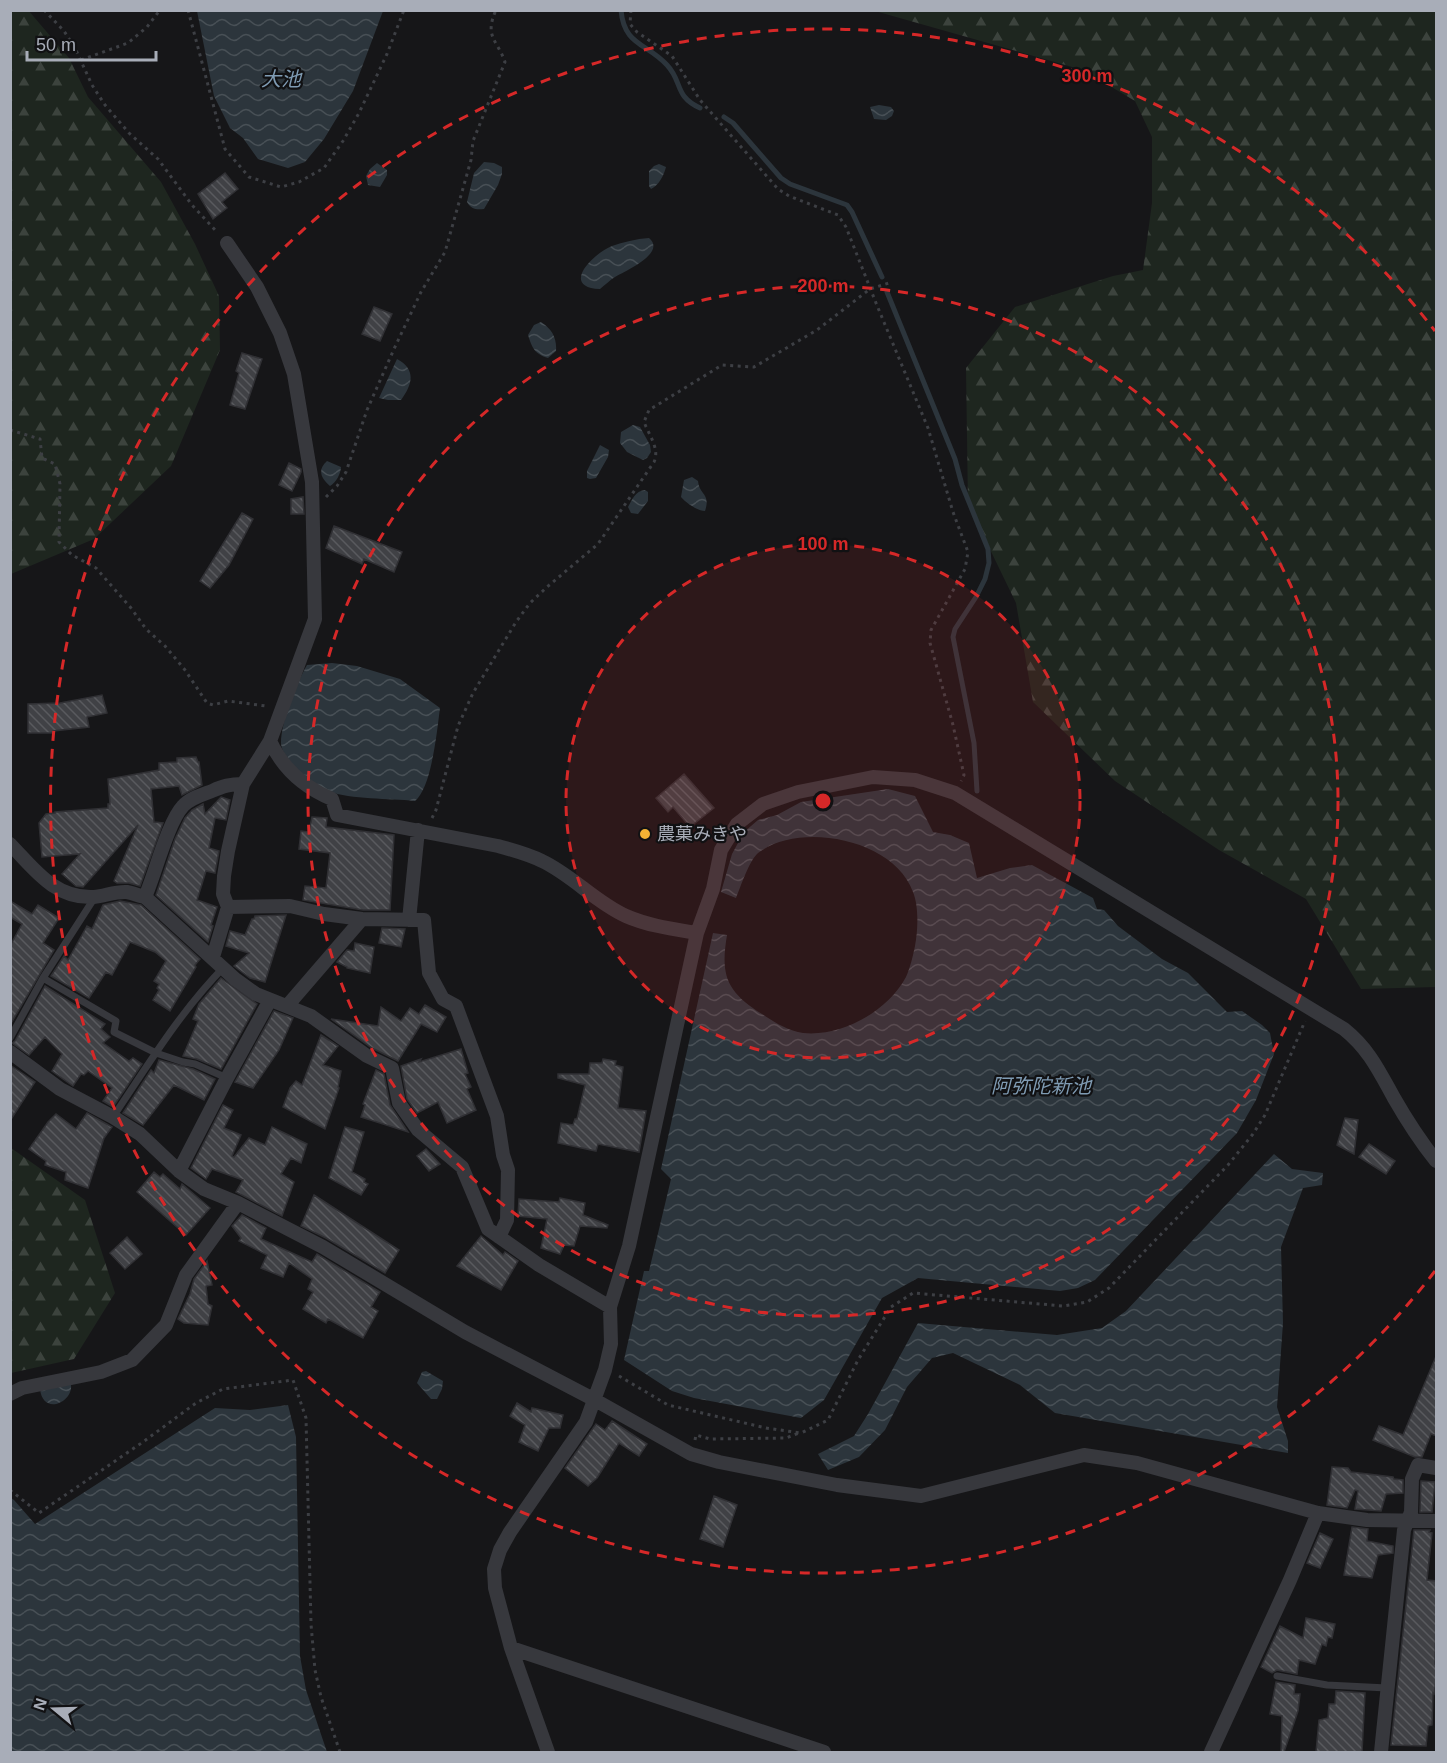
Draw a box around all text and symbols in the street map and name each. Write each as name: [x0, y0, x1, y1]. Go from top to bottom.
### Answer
scale bar: [27, 24, 156, 62]
text: 50 m: [36, 35, 76, 55]
text: 300 m: [1061, 66, 1113, 86]
water label: 大池: [261, 68, 303, 90]
text: 200 m: [797, 276, 849, 296]
text: 100 m: [797, 534, 849, 554]
centre of rings: [813, 791, 833, 811]
place label: 農菓みきや: [657, 824, 747, 844]
marker: 農菓みきや: [638, 827, 652, 841]
water label: 阿弥陀新池: [991, 1075, 1093, 1097]
north arrow: [24, 1679, 84, 1739]
text: N: [30, 1696, 50, 1713]

